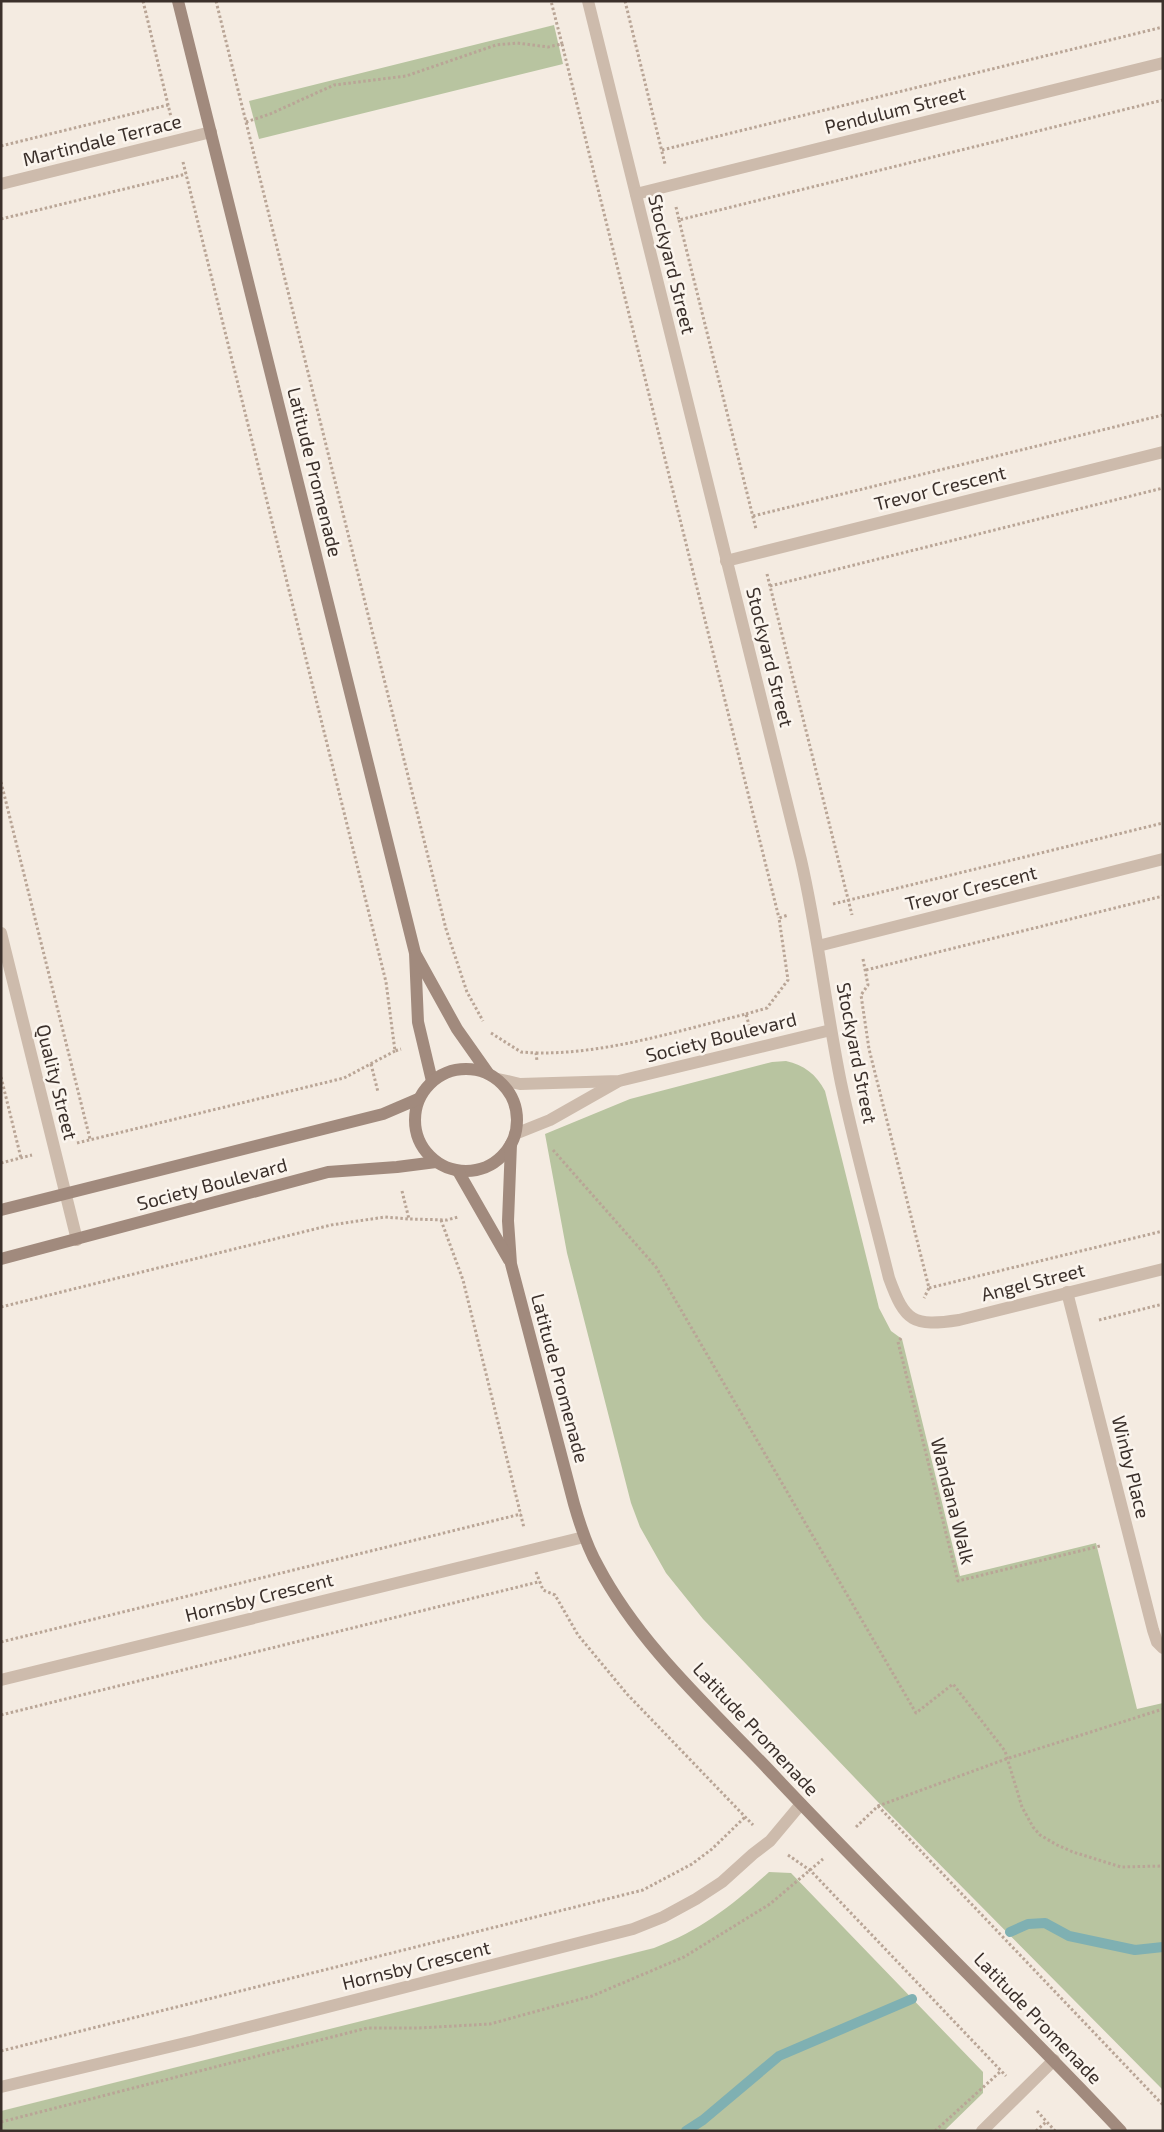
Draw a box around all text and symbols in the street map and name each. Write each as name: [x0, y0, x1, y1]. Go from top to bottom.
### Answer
street label: Pendulum Street: [822, 81, 968, 138]
street label: Martindale Terrace: [20, 109, 184, 170]
street label: Stockyard Street: [644, 192, 701, 336]
street label: Latitude Promenade: [283, 385, 348, 559]
street label: Trevor Crescent: [872, 460, 1008, 515]
street label: Stockyard Street: [742, 585, 799, 729]
street label: Trevor Crescent: [903, 860, 1039, 915]
street label: Stockyard Street: [833, 980, 882, 1125]
street label: Society Boulevard: [643, 1007, 799, 1066]
street label: Quality Street: [32, 1022, 83, 1142]
street label: Society Boulevard: [134, 1152, 290, 1215]
street label: Angel Street: [979, 1258, 1087, 1305]
street label: Latitude Promenade: [527, 1291, 594, 1465]
street label: Winby Place: [1108, 1413, 1155, 1521]
street label: Wandana Walk: [927, 1435, 980, 1567]
street label: Hornsby Crescent: [182, 1567, 335, 1626]
street label: Latitude Promenade: [689, 1657, 824, 1800]
street label: Hornsby Crescent: [339, 1935, 492, 1994]
street label: Latitude Promenade: [970, 1947, 1107, 2088]

